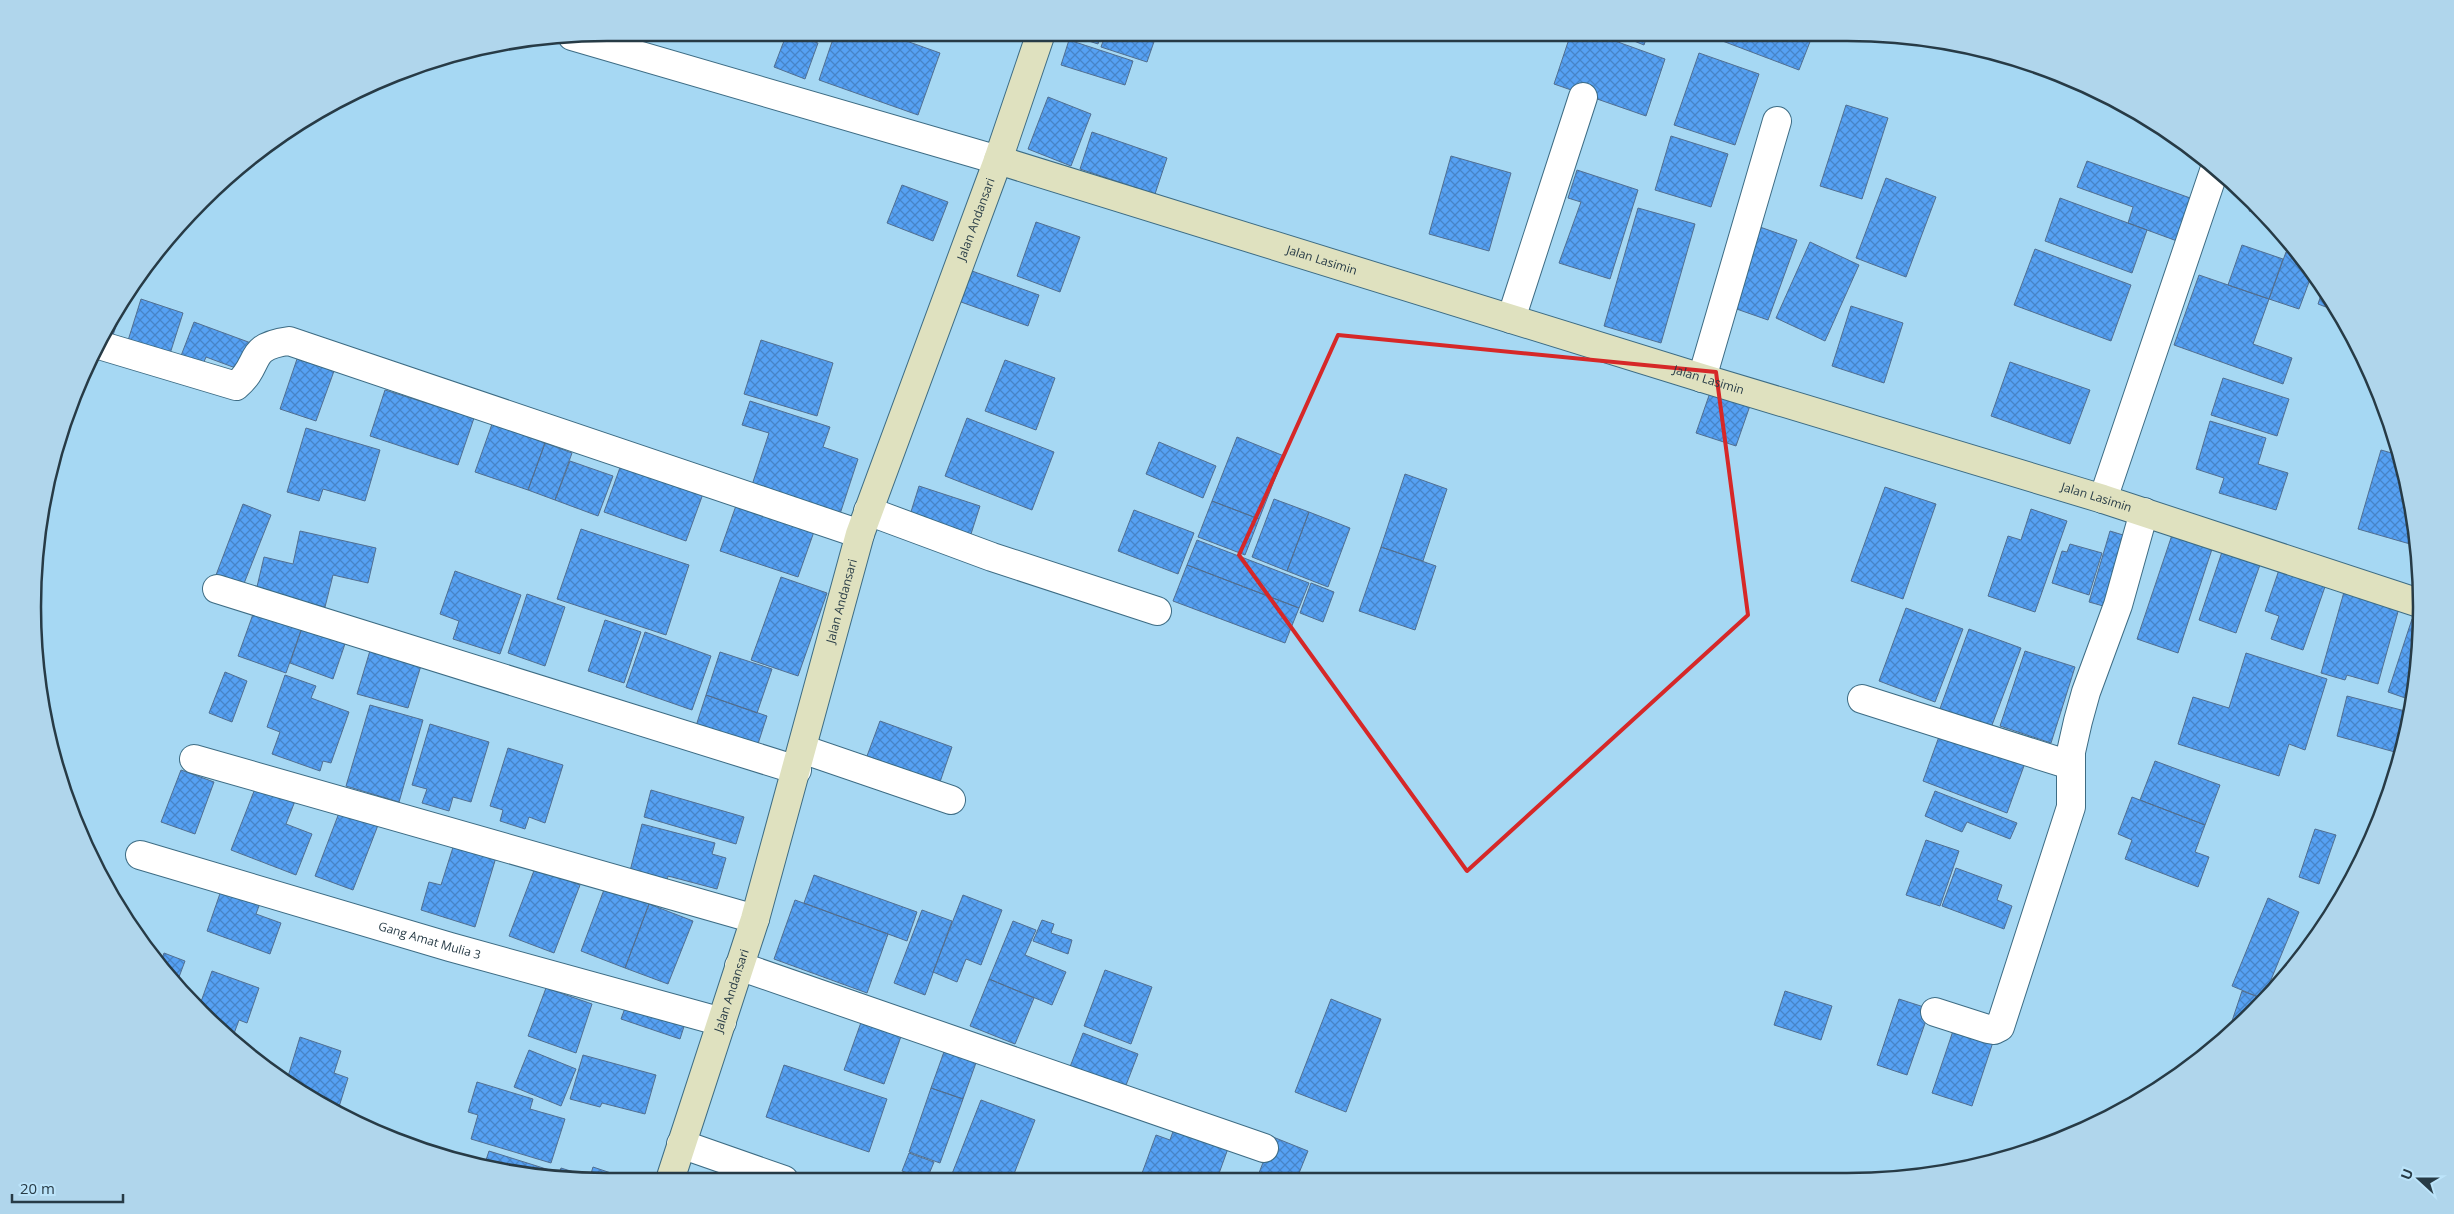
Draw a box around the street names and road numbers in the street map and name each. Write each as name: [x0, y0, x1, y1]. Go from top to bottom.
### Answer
street label: Jalan Andansari: [952, 175, 999, 264]
street label: Jalan Lasimin: [1284, 241, 1359, 279]
street label: Jalan Lasimin: [1670, 360, 1746, 398]
street label: Jalan Lasimin: [2058, 478, 2134, 516]
street label: Jalan Andansari: [821, 557, 861, 646]
street label: Gang Amat Mulia 3: [376, 917, 483, 963]
street label: Jalan Andansari: [709, 947, 753, 1035]

